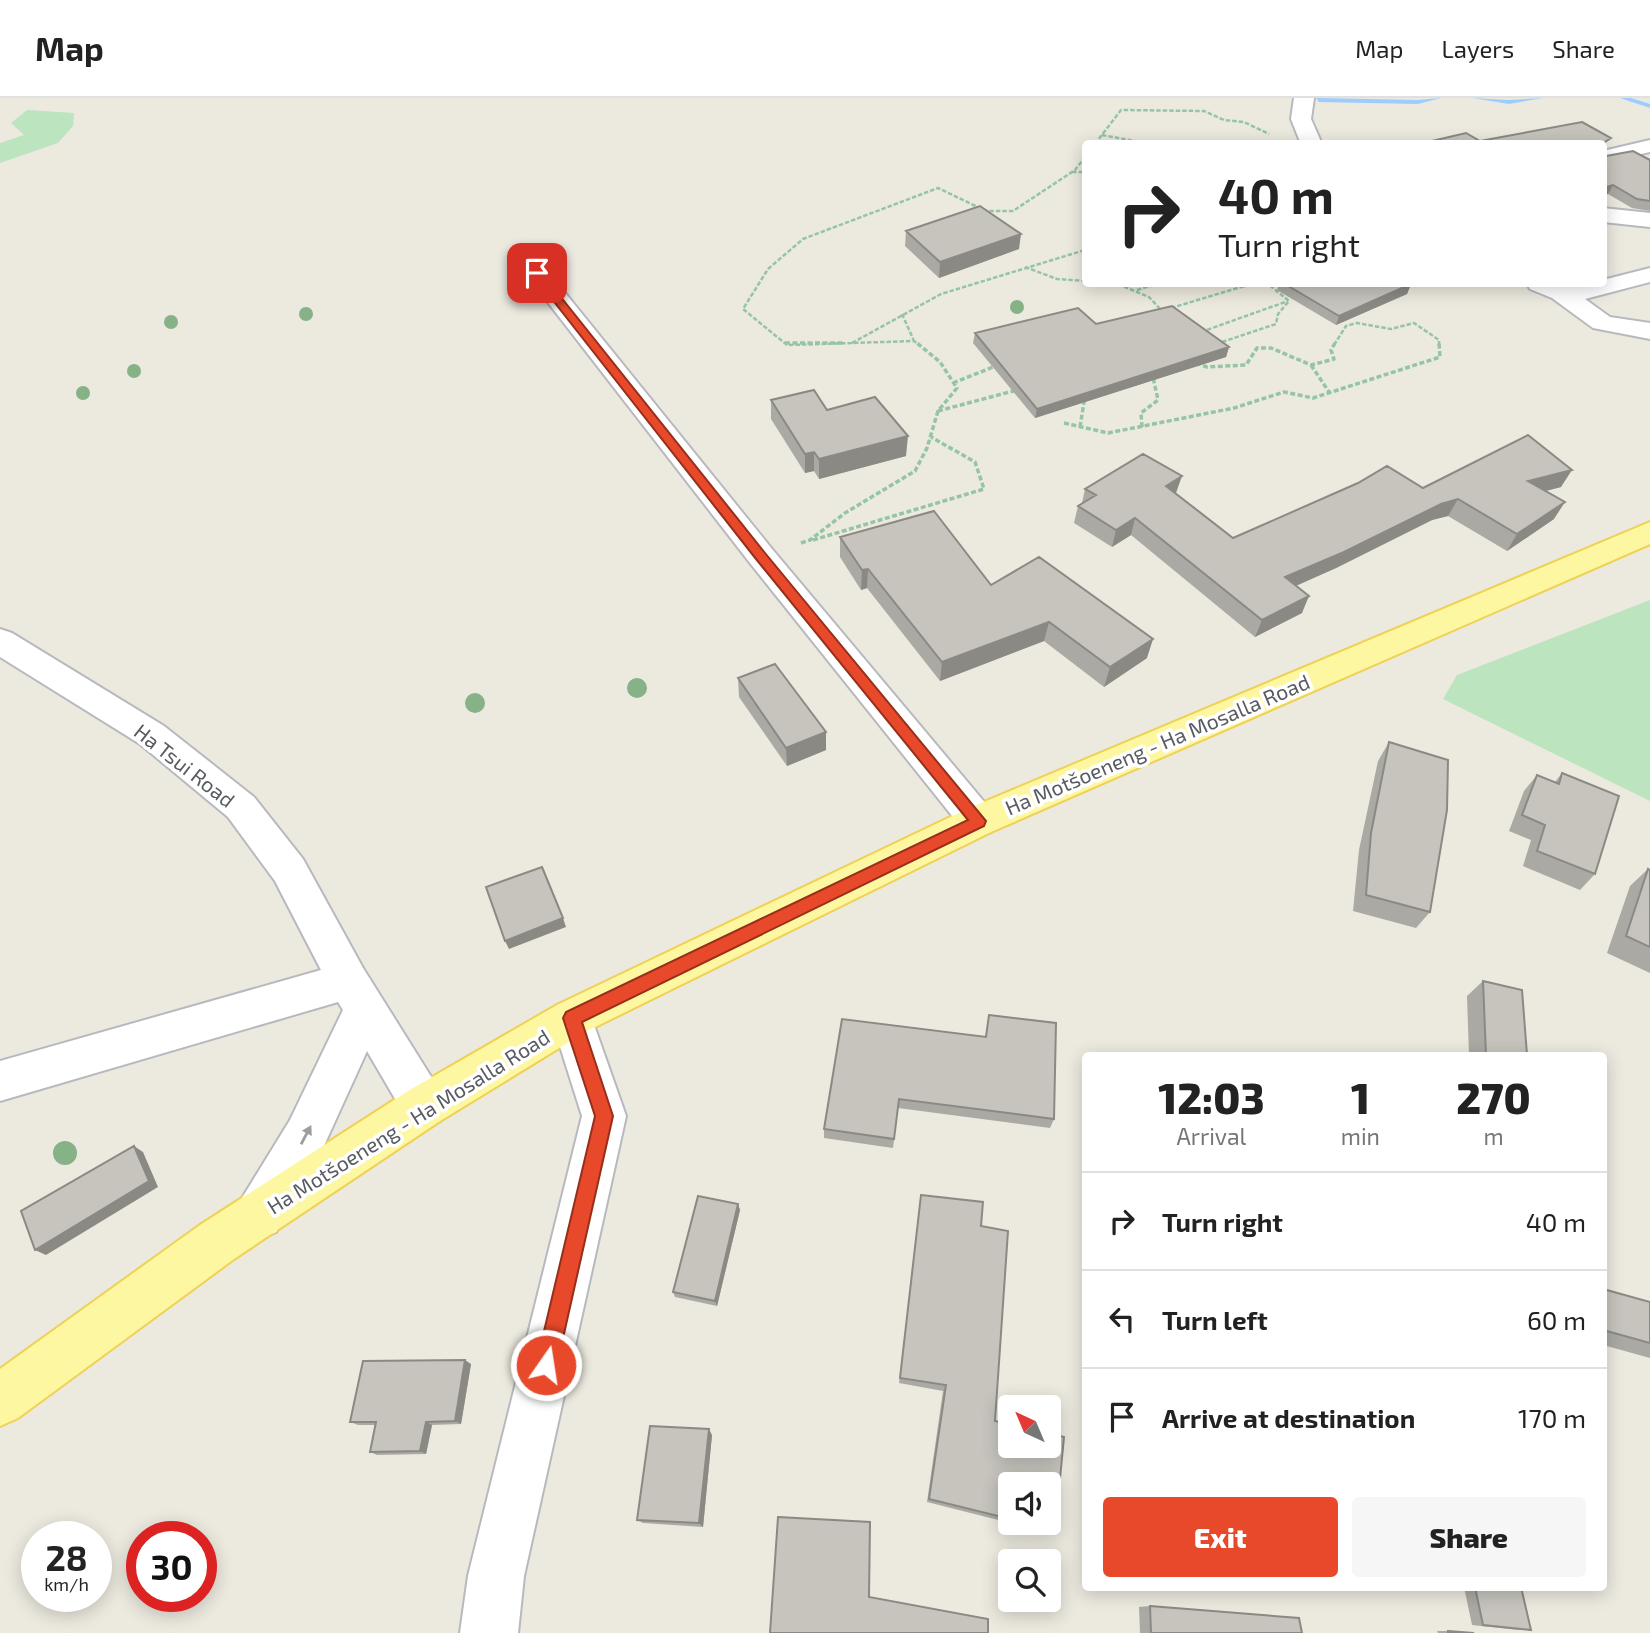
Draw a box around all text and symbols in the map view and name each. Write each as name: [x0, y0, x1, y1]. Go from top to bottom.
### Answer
text: Map: [35, 28, 104, 68]
text: Map: [1355, 34, 1403, 63]
text: Layers: [1441, 34, 1514, 63]
text: Share: [1552, 34, 1615, 63]
text: 40 m: [1218, 165, 1334, 224]
icon: right: [1103, 168, 1194, 259]
text: Turn right: [1218, 225, 1360, 263]
pin: [507, 243, 567, 303]
icon: arrive: [518, 254, 556, 292]
street label: Ha Motšoeneng - Ha Mosalla Road: [1001, 668, 1313, 820]
street label: Ha Tsui Road: [130, 718, 240, 812]
street label: Ha Motšoeneng - Ha Mosalla Road: [262, 1023, 554, 1219]
text: 12:03: [1158, 1072, 1264, 1122]
text: 1: [1351, 1072, 1370, 1122]
text: 270: [1456, 1072, 1531, 1122]
text: Arrival: [1176, 1122, 1246, 1150]
text: min: [1341, 1122, 1380, 1150]
text: m: [1483, 1122, 1504, 1150]
one-way arrow: [300, 1125, 312, 1144]
icon: right: [1103, 1202, 1141, 1240]
text: Turn right: [1162, 1206, 1283, 1237]
text: 40 m: [1526, 1206, 1586, 1237]
icon: left: [1103, 1300, 1141, 1338]
text: Turn left: [1162, 1304, 1268, 1335]
text: 60 m: [1527, 1304, 1586, 1335]
position arrow: [509, 1328, 583, 1402]
north arrow: [998, 1395, 1060, 1458]
map controls: [998, 1395, 1061, 1612]
icon: arrive: [1103, 1398, 1141, 1436]
text: Arrive at destination: [1162, 1402, 1415, 1433]
text: 170 m: [1518, 1402, 1586, 1433]
button: sound: [998, 1472, 1061, 1535]
button: Exit: [1103, 1497, 1338, 1577]
button: Share: [1352, 1497, 1586, 1577]
speed limit sign: 30: [126, 1521, 217, 1612]
text: 28: [45, 1536, 88, 1578]
button: search: [998, 1549, 1061, 1612]
text: km/h: [44, 1573, 89, 1595]

